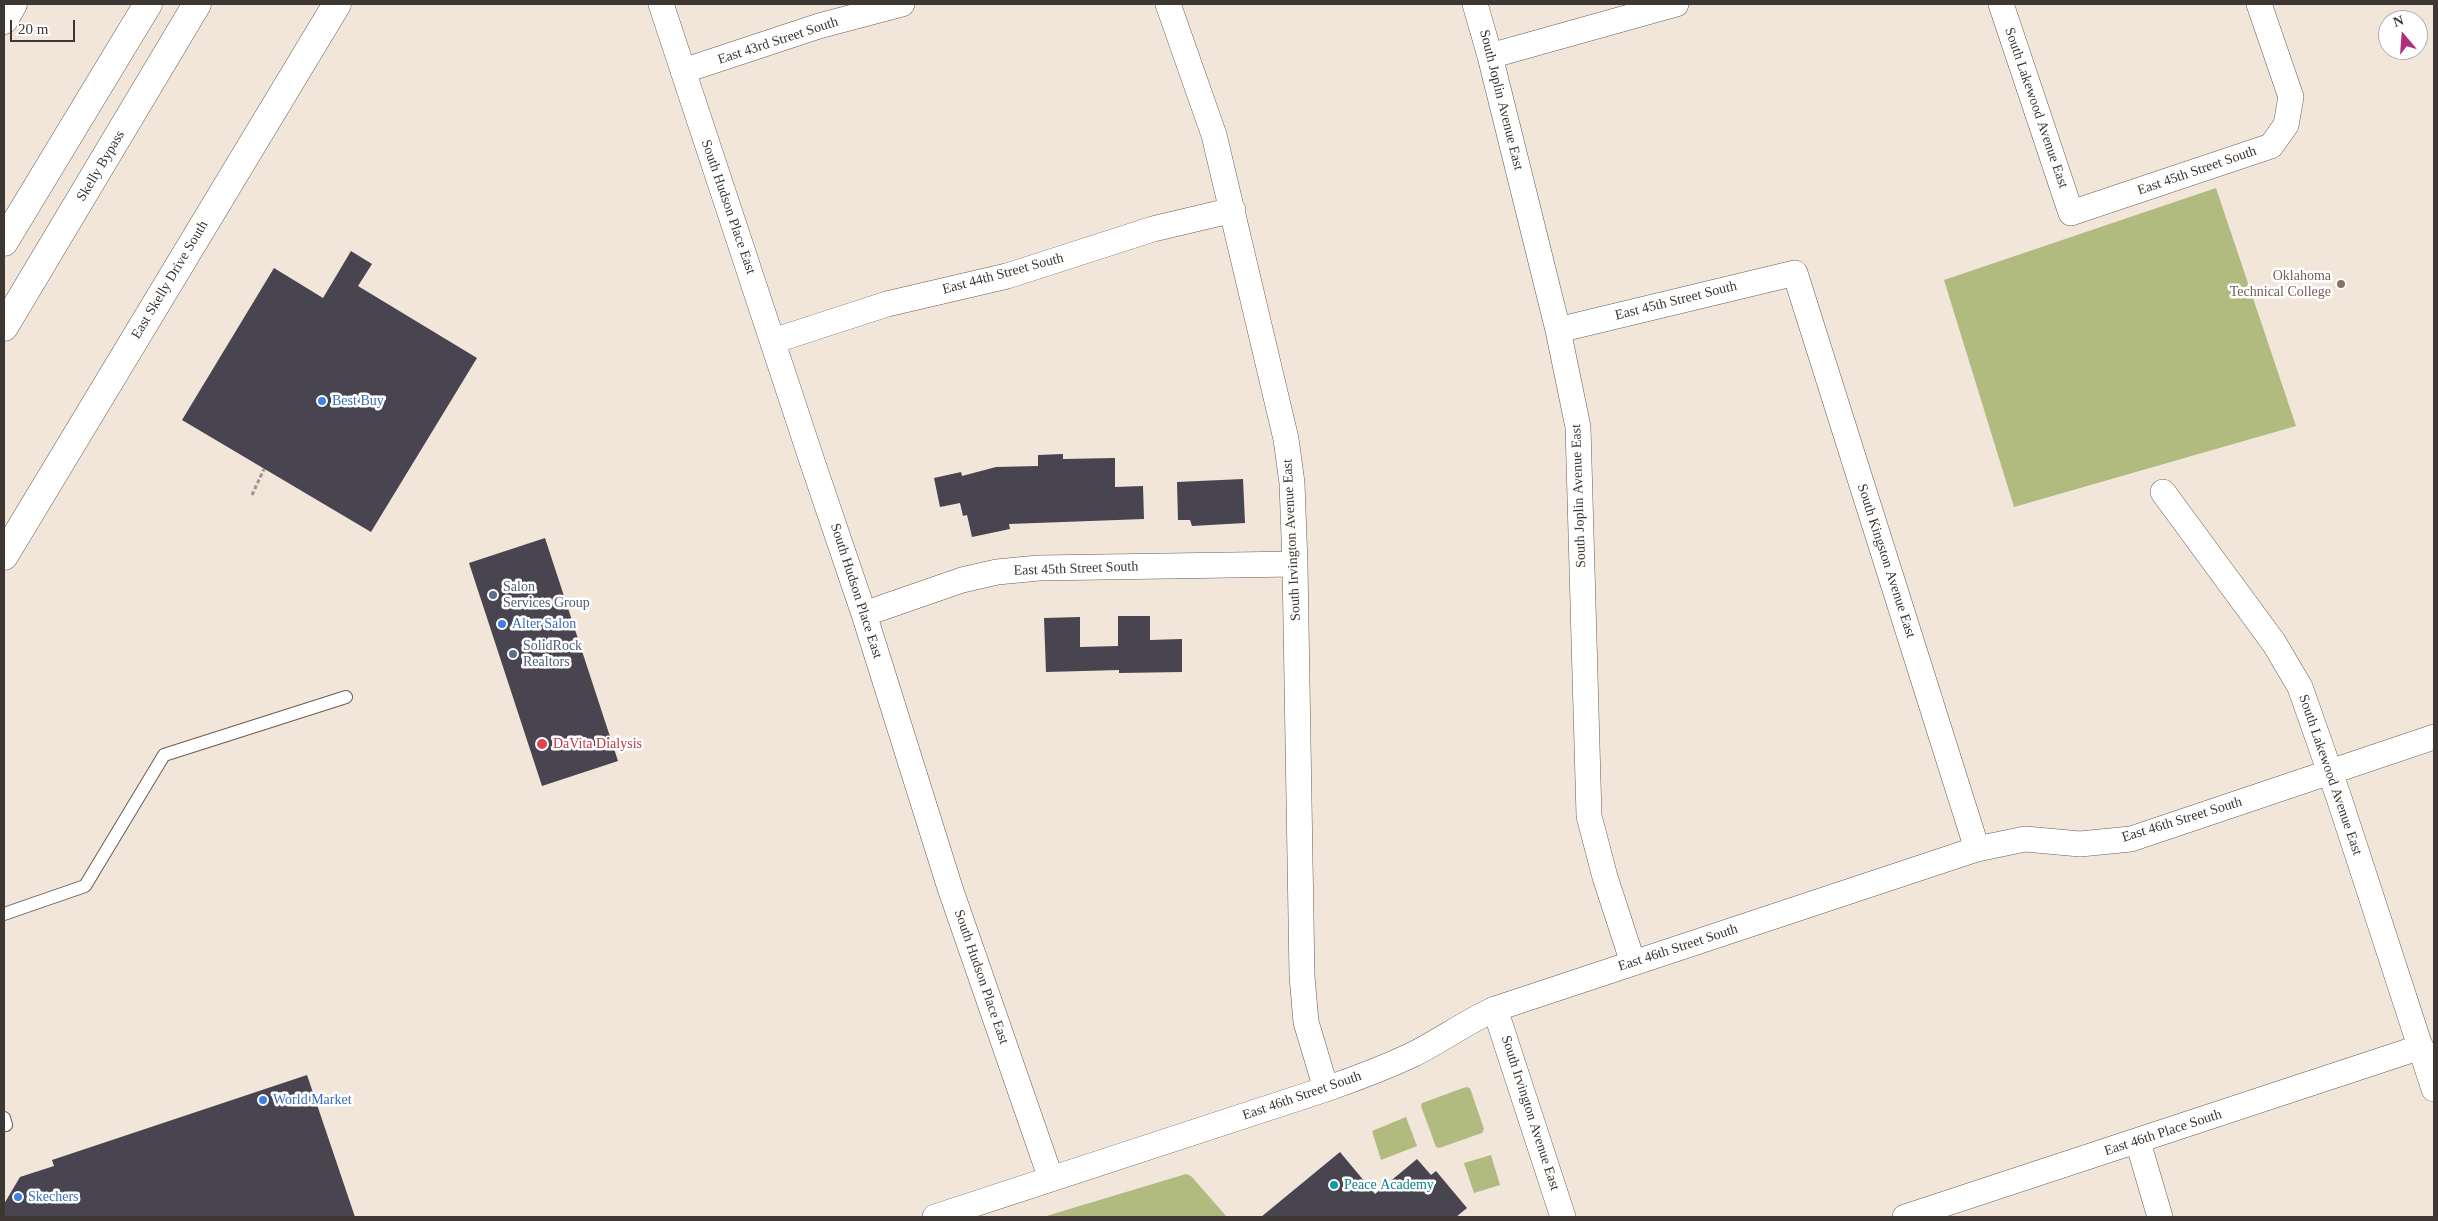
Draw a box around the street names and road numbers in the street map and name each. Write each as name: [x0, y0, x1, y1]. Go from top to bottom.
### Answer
street label: East 43rd Street South: [716, 14, 840, 68]
street label: South Lakewood Avenue East: [2001, 25, 2071, 191]
street label: South Joplin Avenue East: [1475, 28, 1527, 172]
street label: Skelly Bypass: [73, 128, 129, 204]
street label: South Hudson Place East: [697, 138, 759, 276]
street label: East 45th Street South: [2135, 143, 2259, 199]
street label: East Skelly Drive South: [128, 218, 212, 342]
street label: East 44th Street South: [941, 250, 1065, 298]
street label: East 45th Street South: [1613, 278, 1739, 324]
street label: South Joplin Avenue East: [1568, 424, 1590, 568]
street label: South Irvington Avenue East: [1279, 459, 1305, 621]
street label: South Kingston Avenue East: [1853, 482, 1919, 640]
street label: South Hudson Place East: [826, 521, 886, 661]
street label: East 45th Street South: [1013, 558, 1139, 580]
street label: South Lakewood Avenue East: [2295, 692, 2365, 858]
street label: East 46th Street South: [2120, 794, 2244, 846]
street label: South Hudson Place East: [950, 908, 1012, 1046]
street label: East 46th Street South: [1616, 921, 1740, 975]
street label: South Irvington Avenue East: [1497, 1033, 1563, 1193]
street label: East 46th Street South: [1240, 1068, 1364, 1124]
street label: East 46th Place South: [2102, 1106, 2224, 1160]

